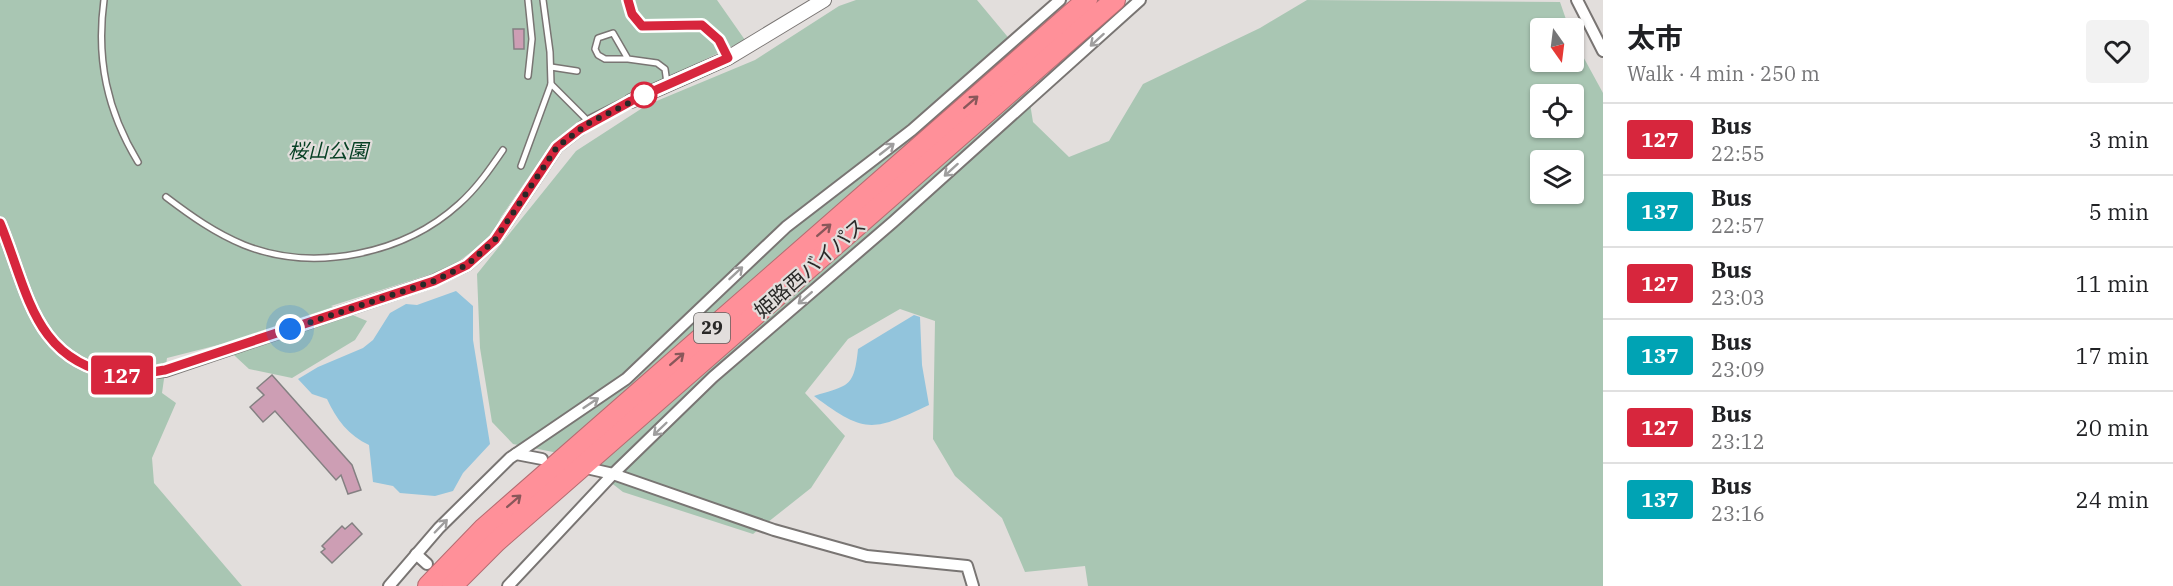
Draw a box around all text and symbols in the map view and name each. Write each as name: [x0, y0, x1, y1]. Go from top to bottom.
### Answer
north arrow: [1530, 18, 1584, 72]
map controls: [1530, 18, 1584, 204]
text: 太市: [1627, 19, 1683, 56]
button: heart: [2086, 20, 2149, 83]
one-way arrow: [1090, 33, 1105, 47]
text: Walk · 4 min · 250 m: [1627, 60, 1820, 87]
unlabelled marker: [631, 82, 657, 108]
button: locate: [1530, 84, 1584, 138]
one-way arrow: [963, 95, 978, 109]
text: Bus: [1711, 111, 1752, 140]
text: 127: [1641, 125, 1679, 153]
text: 3 min: [2089, 125, 2149, 154]
park label: 桜山公園: [288, 137, 371, 164]
text: 22:55: [1711, 140, 1765, 167]
one-way arrow: [878, 143, 894, 156]
button: layers: [1530, 150, 1584, 204]
one-way arrow: [944, 163, 959, 177]
text: Bus: [1711, 183, 1752, 212]
text: 137: [1641, 197, 1679, 225]
text: 5 min: [2089, 197, 2149, 226]
street label: 姫路西バイパス: [748, 212, 871, 324]
text: 22:57: [1711, 212, 1765, 239]
one-way arrow: [816, 224, 832, 237]
text: Bus: [1711, 255, 1752, 284]
one-way arrow: [729, 266, 744, 280]
text: 127: [1641, 269, 1679, 297]
text: 11 min: [2076, 269, 2149, 298]
text: 23:03: [1711, 284, 1765, 311]
one-way arrow: [798, 291, 813, 305]
road number: 29: [694, 313, 730, 343]
your location: [275, 314, 305, 344]
text: Bus: [1711, 327, 1752, 356]
text: 137: [1641, 341, 1679, 369]
text: 17 min: [2076, 341, 2149, 370]
one-way arrow: [669, 352, 685, 365]
line badge: 127: [88, 356, 156, 394]
text: 23:09: [1711, 356, 1765, 383]
text: 127: [103, 361, 141, 389]
one-way arrow: [582, 397, 599, 409]
text: Bus: [1711, 399, 1752, 428]
text: 127: [1641, 413, 1679, 441]
text: 20 min: [2076, 413, 2149, 442]
one-way arrow: [653, 421, 668, 435]
text: 23:12: [1711, 428, 1765, 455]
text: Bus: [1711, 471, 1752, 500]
text: 137: [1641, 485, 1679, 513]
text: 24 min: [2076, 485, 2149, 514]
one-way arrow: [506, 494, 521, 508]
text: 23:16: [1711, 500, 1765, 527]
one-way arrow: [434, 519, 448, 534]

